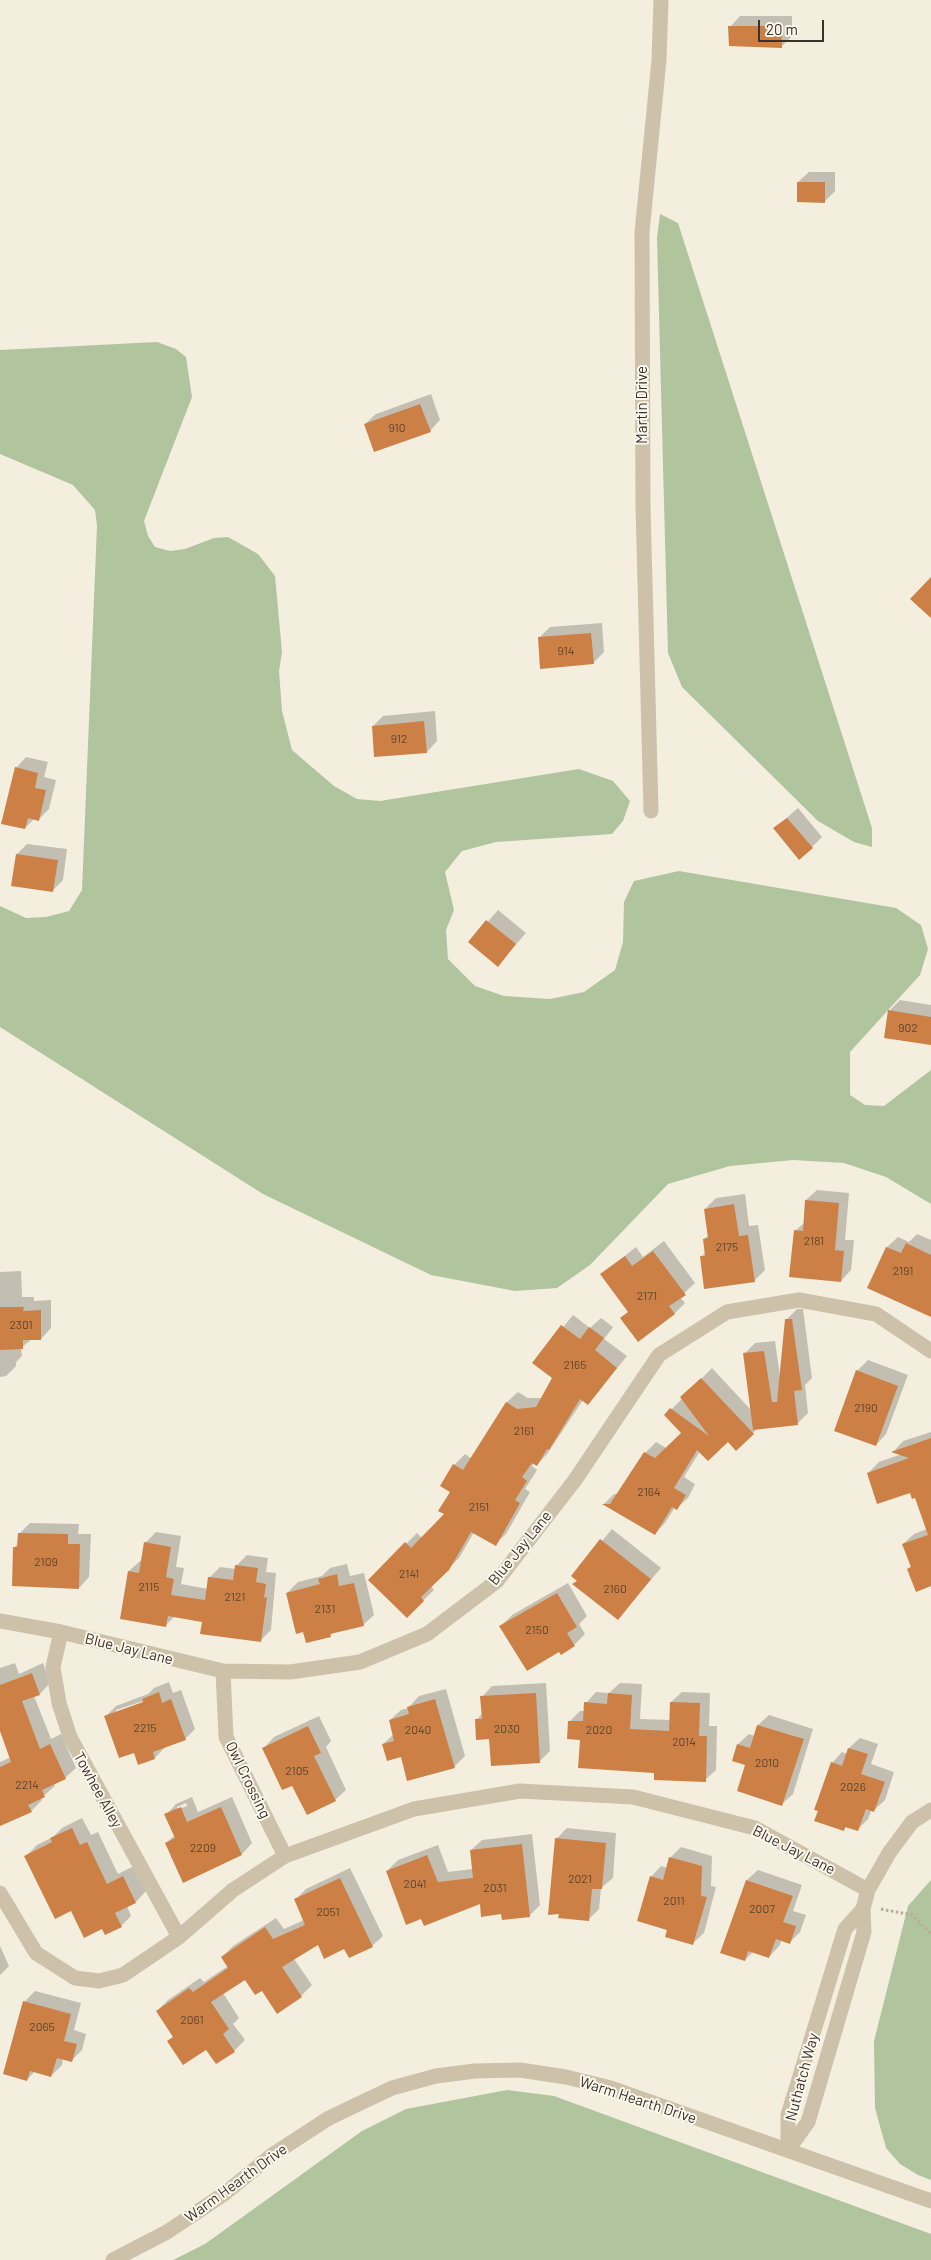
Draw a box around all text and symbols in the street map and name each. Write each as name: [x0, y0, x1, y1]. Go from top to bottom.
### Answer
scale bar: [761, 10, 827, 42]
text: 20 m: [766, 20, 798, 38]
street label: Martin Drive: [633, 366, 651, 444]
house number: 910: [389, 421, 405, 435]
house number: 914: [558, 644, 574, 658]
house number: 912: [391, 732, 407, 746]
house number: 902: [898, 1021, 918, 1035]
house number: 2181: [804, 1234, 824, 1248]
house number: 2175: [716, 1240, 738, 1254]
house number: 2191: [893, 1264, 913, 1278]
house number: 2171: [637, 1289, 657, 1303]
house number: 2301: [9, 1318, 33, 1332]
house number: 2165: [564, 1358, 586, 1372]
house number: 2190: [854, 1401, 878, 1415]
house number: 2161: [514, 1424, 534, 1438]
house number: 2164: [637, 1485, 661, 1499]
house number: 2151: [469, 1500, 489, 1514]
street label: Blue Jay Lane: [485, 1507, 555, 1589]
house number: 2109: [34, 1555, 58, 1569]
house number: 2141: [399, 1567, 419, 1581]
house number: 2115: [139, 1580, 159, 1594]
house number: 2160: [603, 1582, 627, 1596]
house number: 2121: [225, 1590, 245, 1604]
house number: 2131: [315, 1602, 335, 1616]
house number: 2150: [525, 1623, 549, 1637]
street label: Blue Jay Lane: [83, 1629, 175, 1669]
house number: 2215: [133, 1721, 157, 1735]
house number: 2030: [494, 1722, 520, 1736]
house number: 2040: [405, 1723, 431, 1737]
house number: 2020: [586, 1723, 612, 1737]
house number: 2014: [672, 1735, 696, 1749]
street label: Owl Crossing: [222, 1739, 274, 1821]
street label: Towhee Alley: [70, 1749, 126, 1831]
house number: 2010: [755, 1756, 779, 1770]
house number: 2105: [285, 1764, 309, 1778]
house number: 2214: [15, 1778, 39, 1792]
house number: 2026: [840, 1780, 866, 1794]
street label: Blue Jay Lane: [750, 1822, 838, 1878]
house number: 2209: [190, 1841, 216, 1855]
house number: 2021: [568, 1872, 592, 1886]
house number: 2041: [404, 1877, 426, 1891]
house number: 2031: [483, 1881, 507, 1895]
house number: 2011: [663, 1894, 685, 1908]
house number: 2007: [749, 1902, 775, 1916]
house number: 2051: [316, 1905, 340, 1919]
house number: 2061: [180, 2013, 204, 2027]
house number: 2065: [29, 2020, 55, 2034]
street label: Nuthatch Way: [782, 2031, 822, 2123]
street label: Warm Hearth Drive: [577, 2073, 699, 2127]
street label: Warm Hearth Drive: [181, 2140, 291, 2226]

